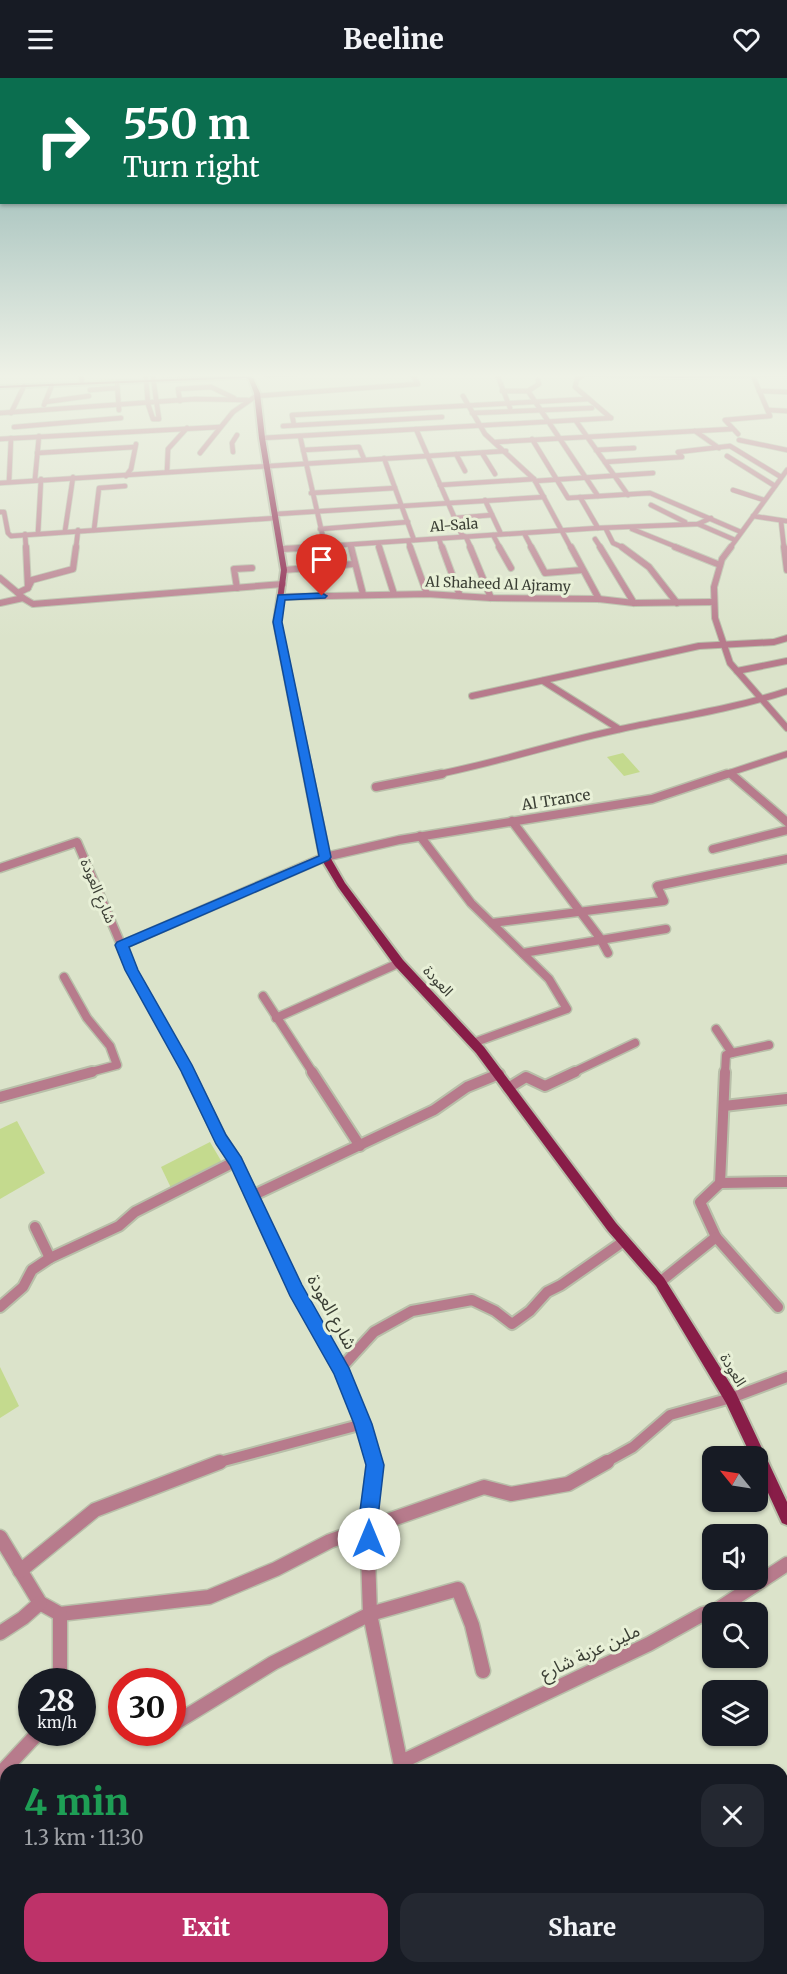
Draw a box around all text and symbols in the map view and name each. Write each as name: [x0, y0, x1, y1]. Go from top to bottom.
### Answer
text: Beeline: [343, 22, 444, 56]
icon: menu: [24, 23, 57, 56]
icon: heart: [730, 23, 763, 56]
text: 550 m: [123, 98, 250, 150]
icon: right: [24, 102, 102, 180]
text: Turn right: [123, 150, 260, 184]
street label: Al-Sala: [428, 514, 479, 536]
pin: [296, 534, 347, 596]
icon: arrive: [305, 543, 338, 576]
street label: Al Shaheed Al Ajramy: [424, 572, 572, 596]
street label: Al Trance: [519, 785, 592, 814]
street label: شارع العودة: [74, 856, 121, 927]
street label: العودة: [419, 961, 457, 1000]
street label: شارع العودة: [300, 1270, 362, 1355]
street label: العودة: [716, 1350, 751, 1390]
north arrow: [702, 1446, 768, 1512]
map controls: [702, 1446, 768, 1746]
position arrow: [337, 1507, 401, 1571]
button: sound: [702, 1524, 768, 1590]
button: search: [702, 1602, 768, 1668]
street label: ملين عزبة شارع: [536, 1618, 645, 1687]
speed limit sign: 30: [108, 1668, 186, 1746]
button: layers: [702, 1680, 768, 1746]
text: 28: [39, 1681, 75, 1719]
text: km/h: [37, 1713, 77, 1732]
text: 4 min: [24, 1780, 129, 1825]
button: close: [701, 1784, 764, 1847]
text: 1.3 km · 11:30: [24, 1825, 144, 1850]
button: Exit: [24, 1893, 388, 1962]
button: Share: [400, 1893, 764, 1962]

